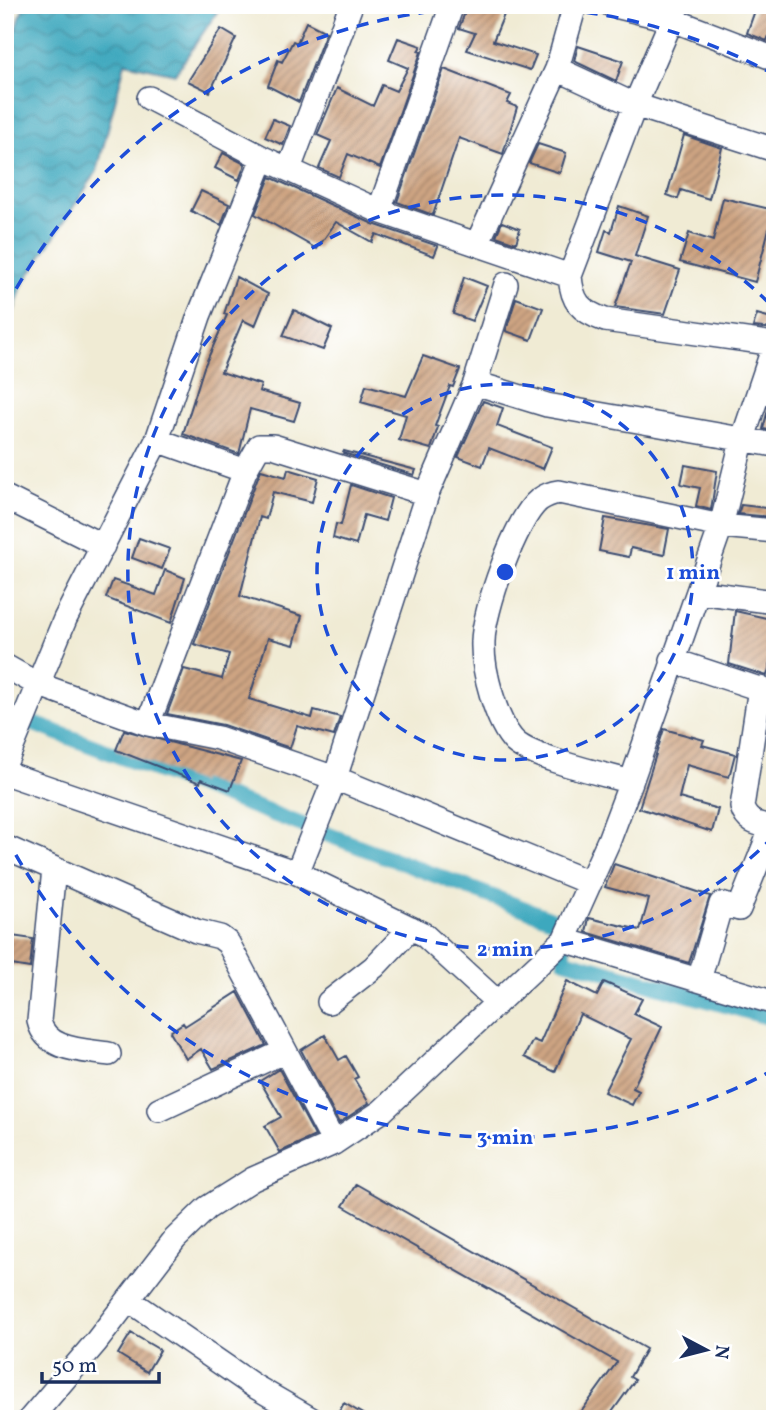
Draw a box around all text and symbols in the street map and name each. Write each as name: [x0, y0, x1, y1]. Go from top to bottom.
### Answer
text: 1 min: [666, 559, 720, 588]
centre of rings: [493, 560, 517, 584]
text: 2 min: [477, 936, 533, 965]
text: 3 min: [477, 1124, 533, 1153]
north arrow: [672, 1316, 742, 1386]
scale bar: [42, 1340, 159, 1384]
text: N: [707, 1343, 735, 1360]
text: 50 m: [52, 1352, 97, 1381]

